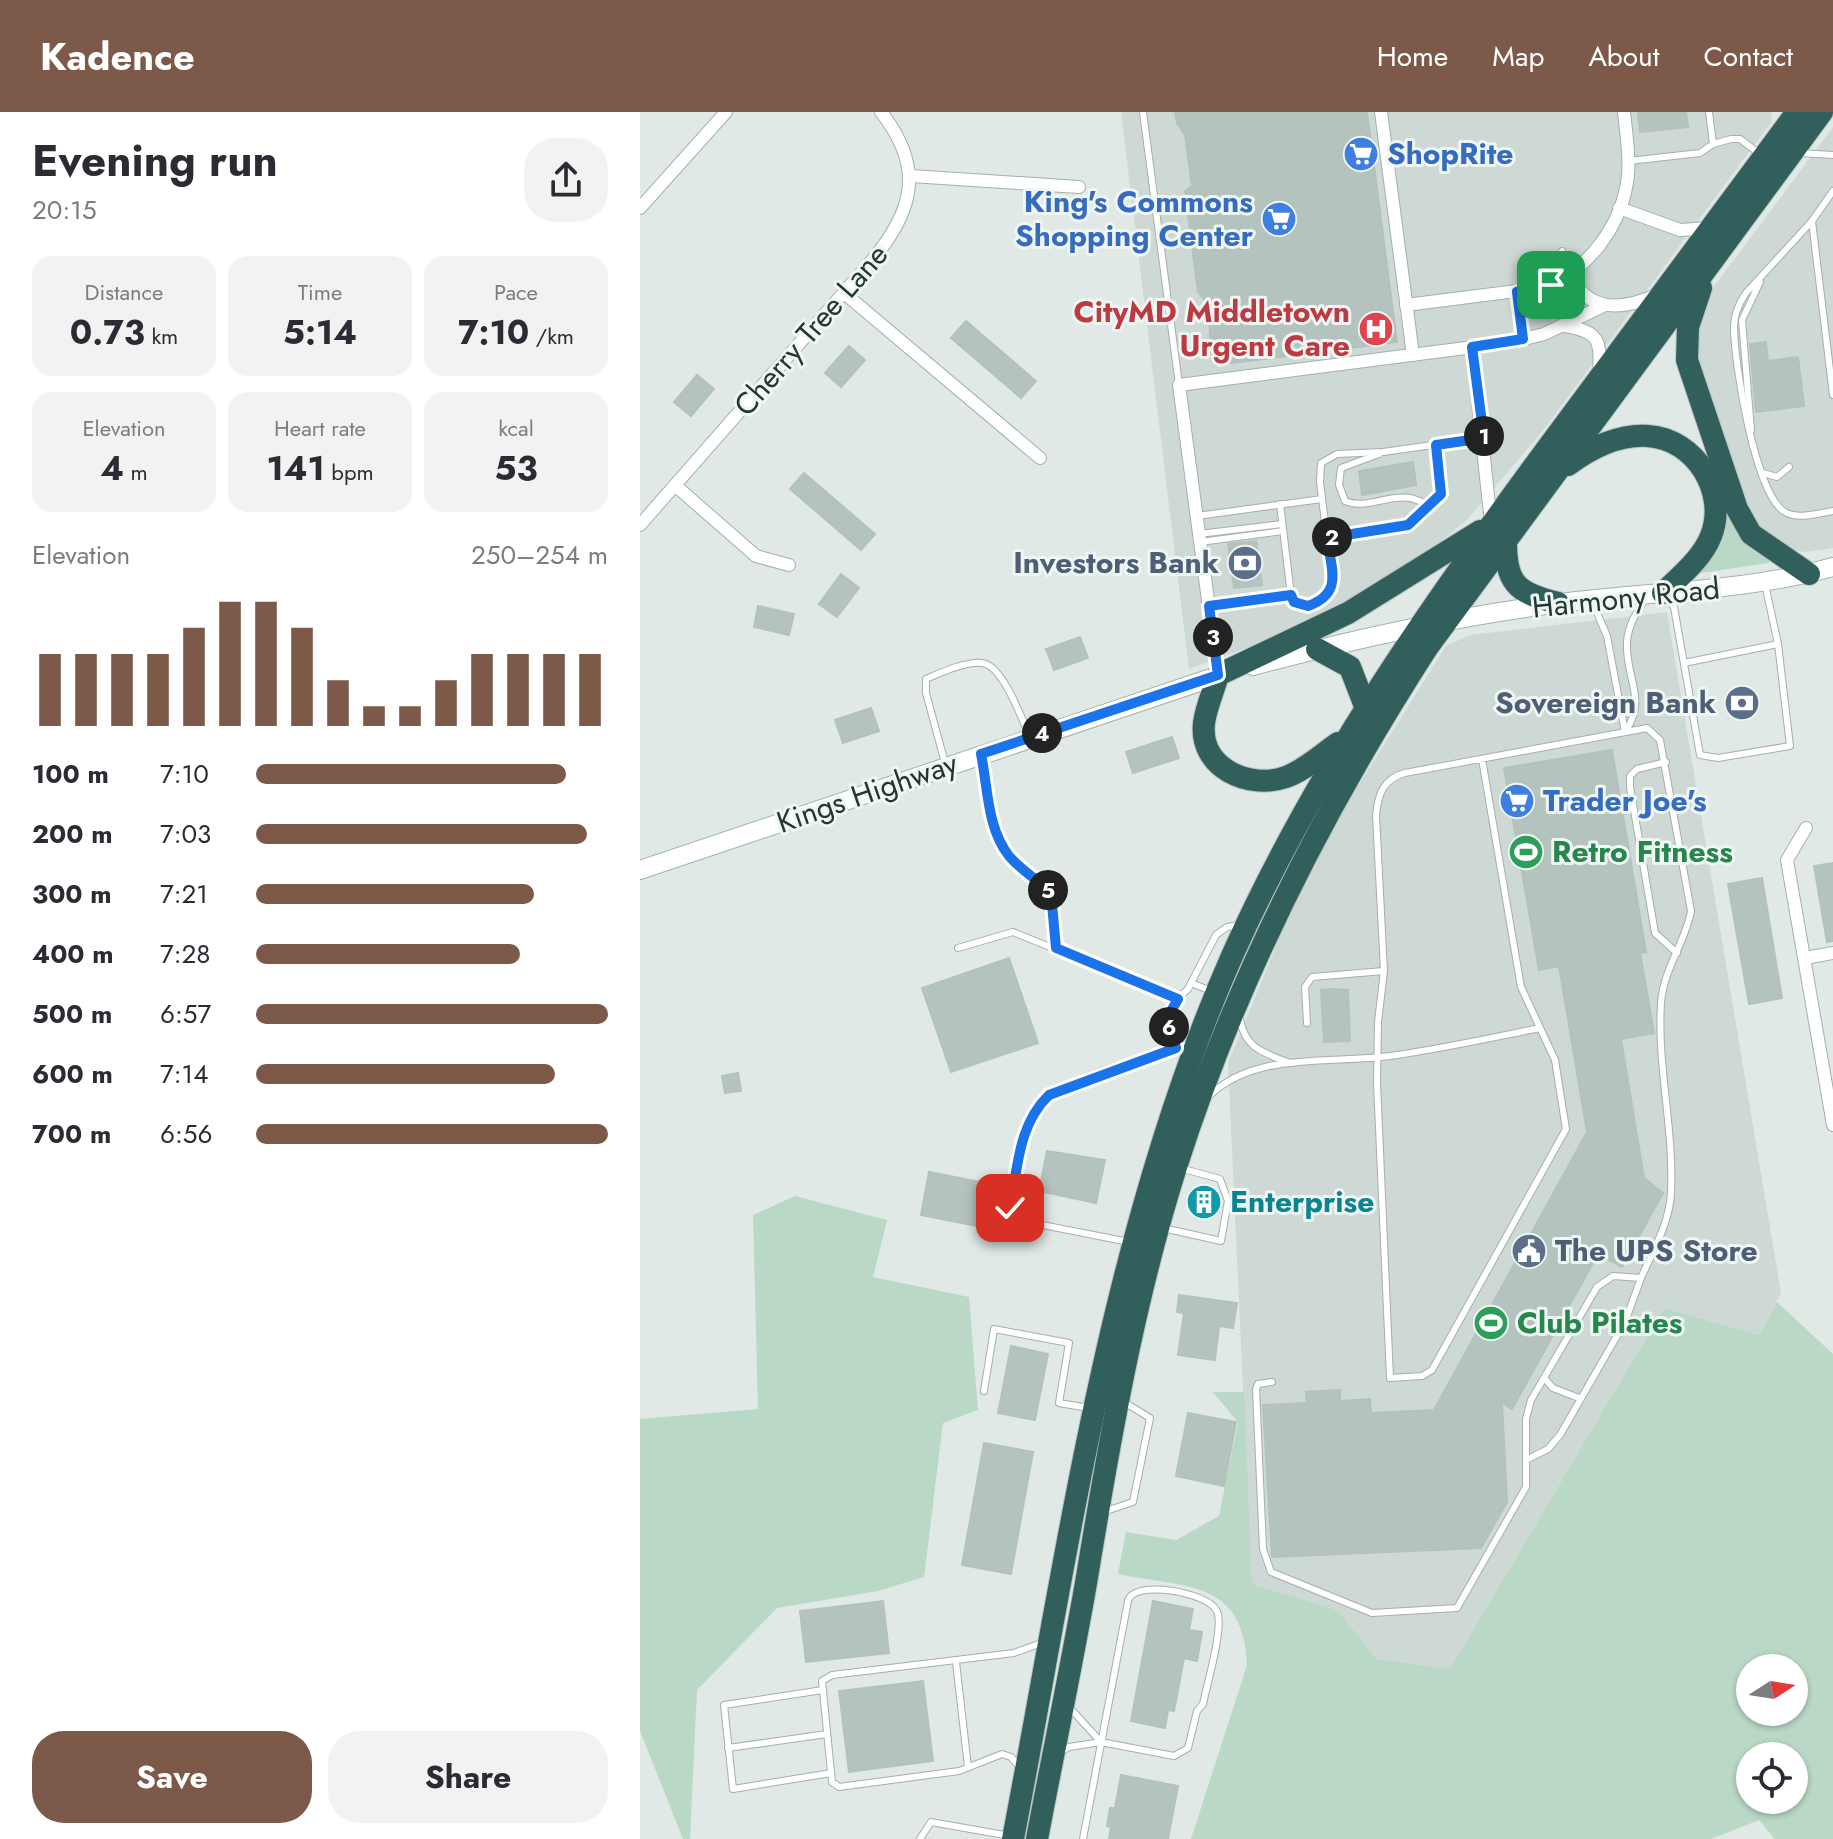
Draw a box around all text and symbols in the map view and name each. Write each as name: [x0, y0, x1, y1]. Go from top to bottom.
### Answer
text: Kadence: [40, 29, 195, 84]
text: Home: [1377, 36, 1448, 77]
text: Map: [1492, 36, 1544, 77]
text: About: [1588, 36, 1660, 77]
text: Contact: [1704, 36, 1793, 77]
text: Evening run: [32, 129, 278, 193]
place label: ShopRite: [1387, 132, 1513, 175]
supermarket icon: ShopRite: [1342, 135, 1380, 173]
button: share: [524, 138, 608, 222]
place label: King's Commons Shopping Center: [1015, 180, 1254, 257]
text: 20:15: [32, 191, 97, 229]
supermarket icon: King's Commons Shopping Center: [1260, 200, 1298, 238]
street label: Cherry Tree Lane: [724, 234, 898, 425]
pin: [1517, 251, 1585, 319]
icon: arrive: [1529, 263, 1573, 307]
text: Distance: [85, 276, 163, 308]
text: Time: [298, 276, 342, 308]
text: Pace: [494, 276, 538, 308]
place label: CityMD Middletown Urgent Care: [1074, 290, 1350, 367]
text: 0.73: [70, 308, 145, 357]
text: 5:14: [283, 308, 357, 357]
text: 7:10: [458, 308, 529, 357]
hospital icon: CityMD Middletown Urgent Care: [1357, 310, 1395, 348]
text: km: [145, 320, 178, 352]
text: /km: [529, 320, 574, 352]
text: Elevation: [83, 412, 165, 444]
text: Heart rate: [274, 412, 366, 444]
text: kcal: [498, 412, 534, 444]
pin: 1: [1464, 416, 1504, 456]
text: 1: [1478, 420, 1490, 452]
text: 4: [100, 444, 124, 493]
text: 141: [266, 444, 325, 493]
text: 53: [494, 444, 538, 493]
text: m: [124, 456, 148, 488]
text: bpm: [325, 456, 374, 488]
pin: 2: [1312, 517, 1352, 557]
text: 2: [1325, 521, 1339, 553]
text: Elevation: [32, 536, 130, 574]
text: 250–254 m: [471, 536, 608, 574]
place label: Investors Bank: [1013, 541, 1220, 584]
bank icon: Investors Bank: [1226, 544, 1264, 582]
street label: Harmony Road: [1530, 566, 1722, 629]
pin: 3: [1193, 617, 1233, 657]
text: 3: [1206, 621, 1220, 653]
place label: Sovereign Bank: [1495, 681, 1717, 724]
bank icon: Sovereign Bank: [1723, 684, 1761, 722]
pin: 4: [1022, 713, 1062, 753]
text: 4: [1034, 717, 1050, 749]
street label: Kings Highway: [771, 741, 964, 844]
text: 100 m: [32, 755, 109, 793]
text: 7:10: [160, 755, 209, 793]
place label: Trader Joe's: [1543, 779, 1707, 822]
supermarket icon: Trader Joe's: [1498, 782, 1536, 820]
text: 200 m: [32, 815, 113, 853]
text: 7:03: [160, 815, 211, 853]
place label: Retro Fitness: [1552, 830, 1733, 873]
sports icon: Retro Fitness: [1507, 833, 1545, 871]
pin: 5: [1028, 870, 1068, 910]
text: 5: [1041, 874, 1055, 906]
text: 300 m: [32, 875, 112, 913]
text: 7:21: [160, 875, 208, 913]
text: 400 m: [32, 935, 114, 973]
text: 7:28: [160, 935, 210, 973]
text: 500 m: [32, 995, 112, 1033]
text: 6:57: [160, 995, 211, 1033]
pin: 6: [1149, 1007, 1189, 1047]
text: 6: [1162, 1011, 1176, 1043]
text: 600 m: [32, 1055, 113, 1093]
text: 7:14: [160, 1055, 208, 1093]
text: 700 m: [32, 1115, 111, 1153]
text: 6:56: [160, 1115, 212, 1153]
pin: [976, 1174, 1044, 1242]
place label: Enterprise: [1230, 1180, 1374, 1223]
building icon: Enterprise: [1185, 1183, 1223, 1221]
icon: check: [988, 1186, 1032, 1230]
place label: The UPS Store: [1555, 1229, 1758, 1272]
public building icon: The UPS Store: [1510, 1232, 1548, 1270]
place label: Club Pilates: [1517, 1301, 1683, 1344]
sports icon: Club Pilates: [1472, 1304, 1510, 1342]
north arrow: [1736, 1654, 1808, 1726]
map controls: [1736, 1654, 1808, 1814]
button: Save: [32, 1731, 312, 1823]
button: Share: [328, 1731, 608, 1823]
button: locate: [1736, 1742, 1808, 1814]

